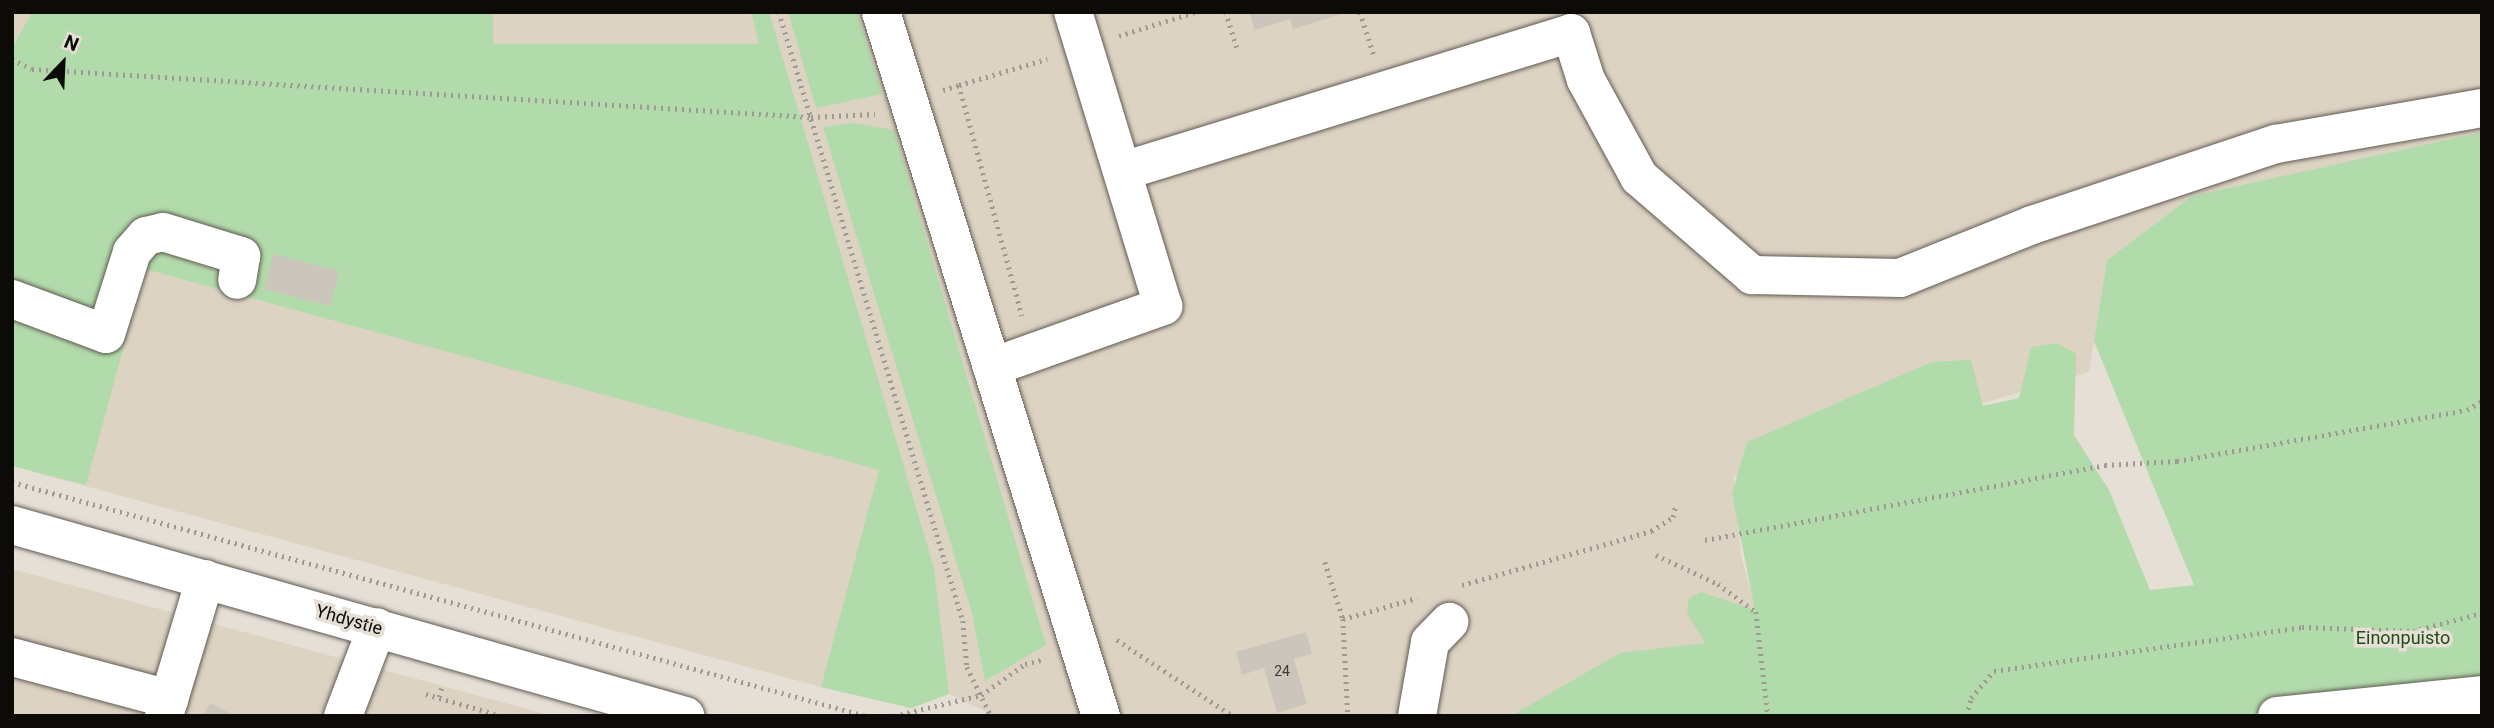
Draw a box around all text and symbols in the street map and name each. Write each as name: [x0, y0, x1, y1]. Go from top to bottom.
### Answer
north arrow: [28, 28, 98, 98]
text: N: [61, 30, 82, 56]
street label: Yhdystie: [313, 600, 385, 640]
park label: Einonpuisto: [2356, 627, 2450, 649]
house number: 24: [1274, 663, 1290, 679]

